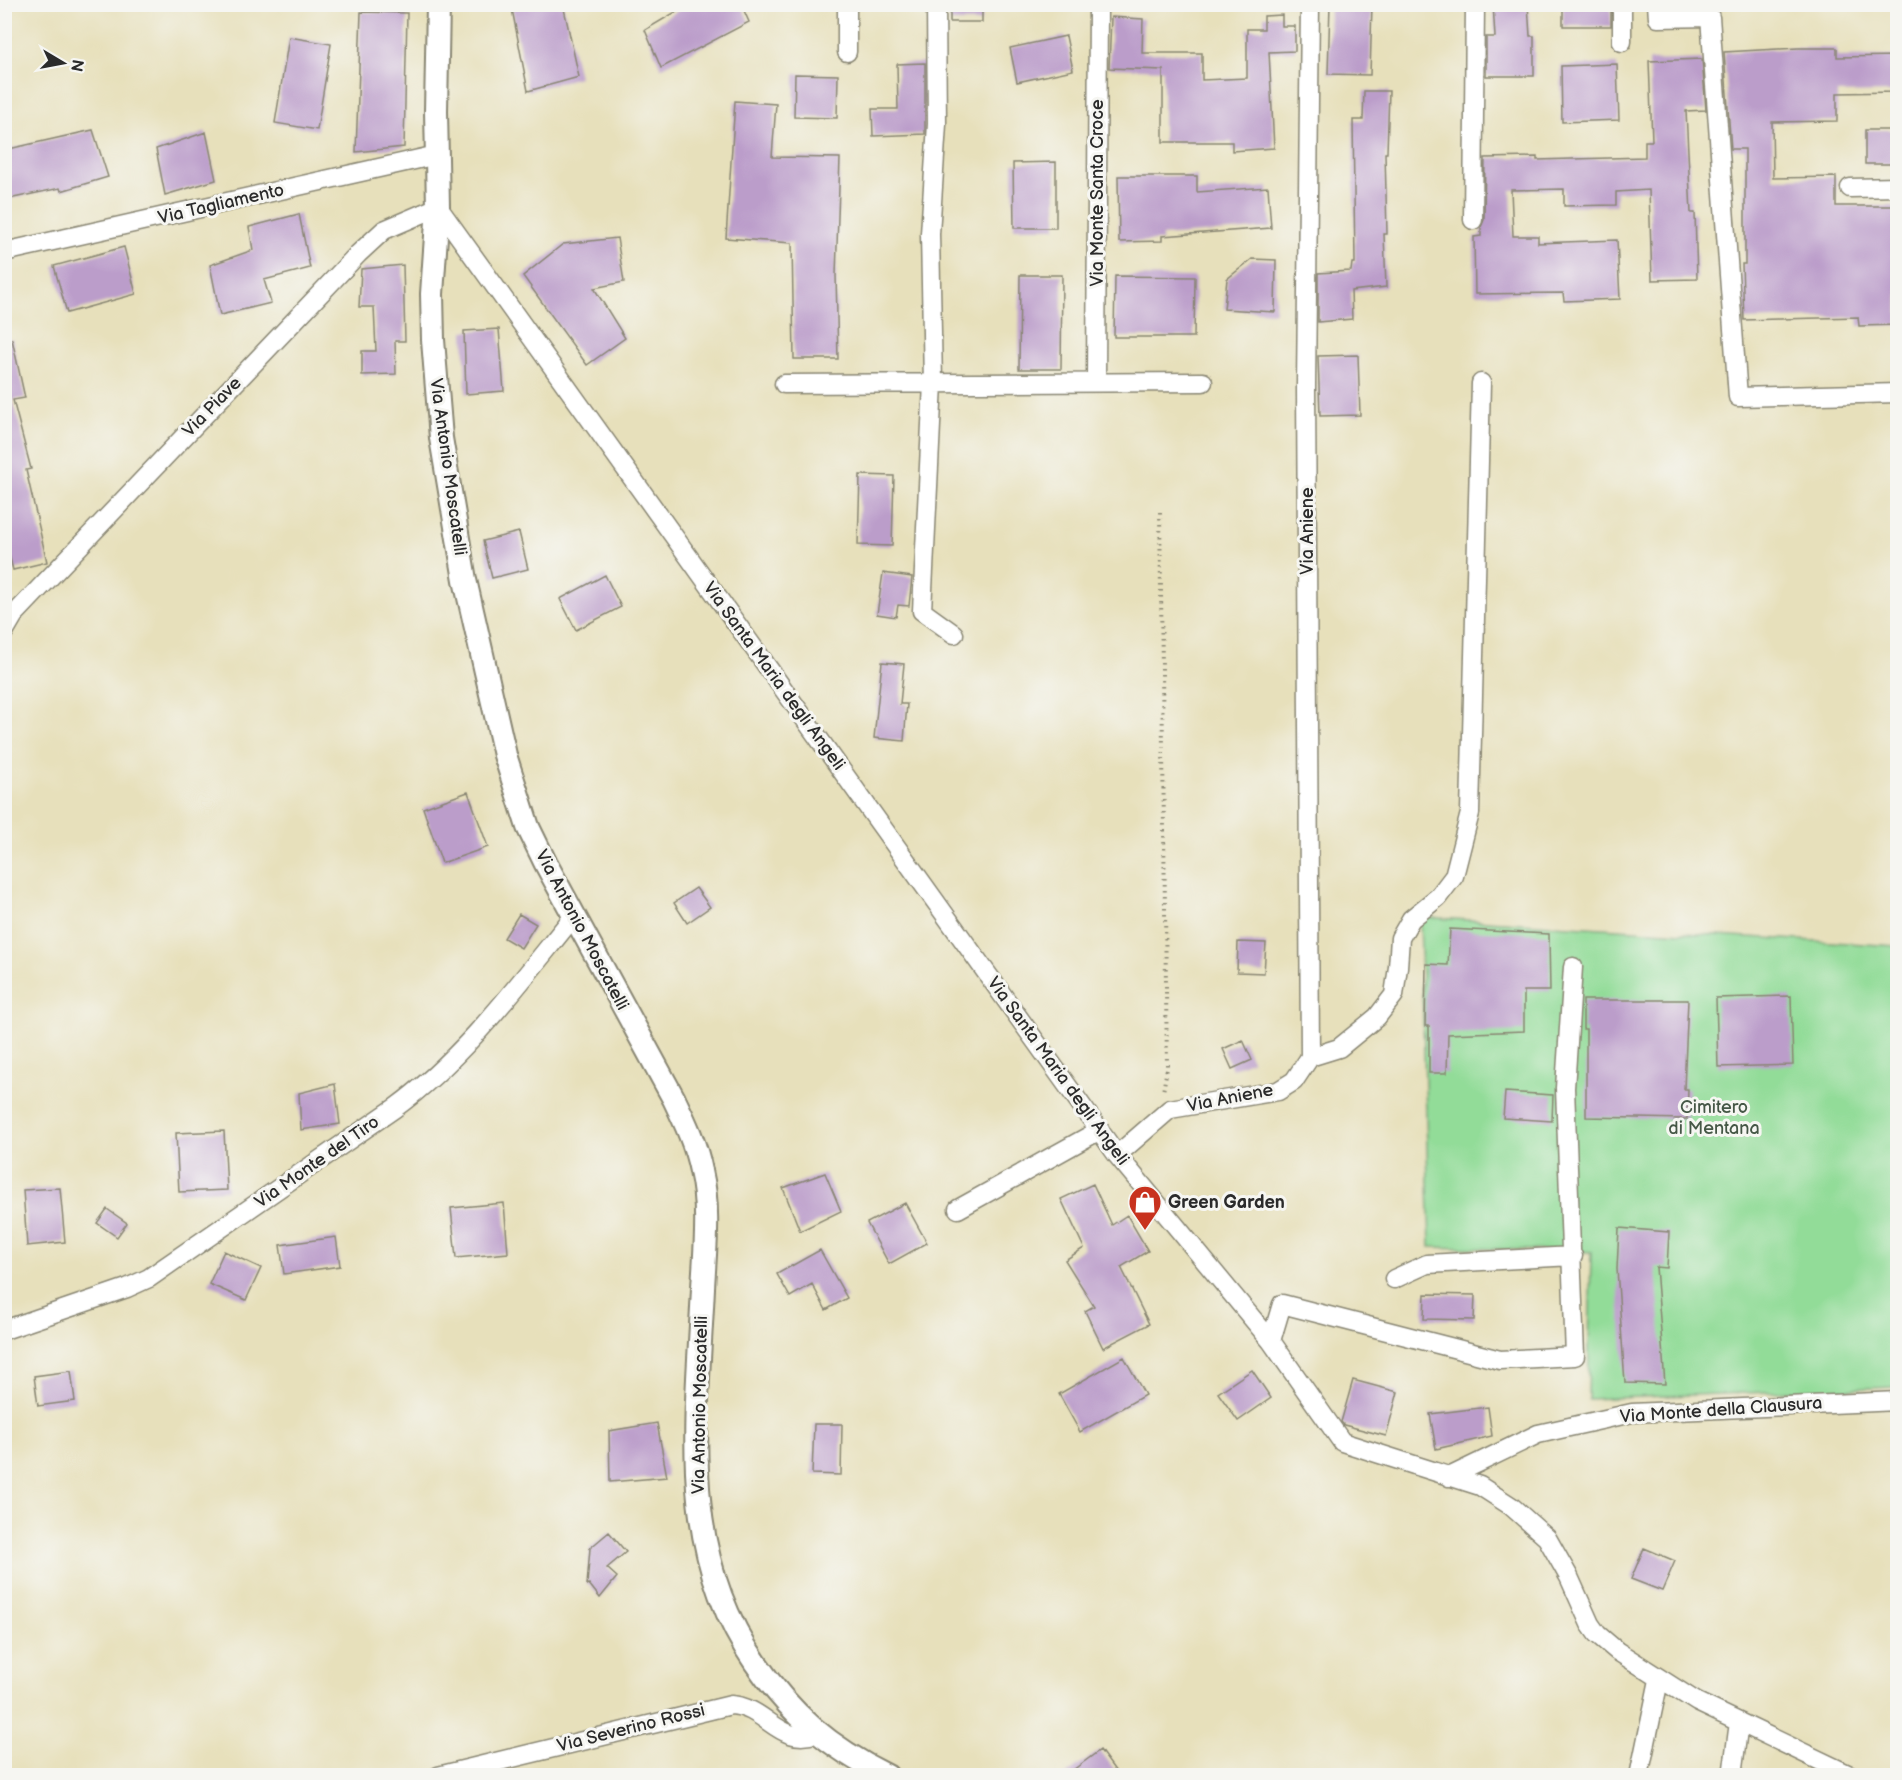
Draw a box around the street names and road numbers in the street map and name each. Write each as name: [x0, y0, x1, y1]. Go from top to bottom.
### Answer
street label: Via Monte Santa Croce: [1087, 99, 1108, 287]
street label: Via Tagliamento: [156, 179, 286, 229]
street label: Via Piave: [178, 372, 246, 441]
street label: Via Antonio Moscatelli: [425, 377, 471, 557]
street label: Via Aniene: [1297, 487, 1318, 575]
street label: Via Santa Maria degli Angeli: [699, 578, 849, 774]
street label: Via Antonio Moscatelli: [531, 846, 633, 1014]
street label: Via Santa Maria degli Angeli: [983, 973, 1133, 1169]
street label: Via Aniene: [1185, 1079, 1275, 1117]
street label: Via Monte del Tiro: [251, 1111, 383, 1213]
street label: Via Antonio Moscatelli: [688, 1316, 712, 1494]
street label: Via Monte della Clausura: [1619, 1392, 1823, 1428]
street label: Via Severino Rossi: [555, 1699, 707, 1757]

